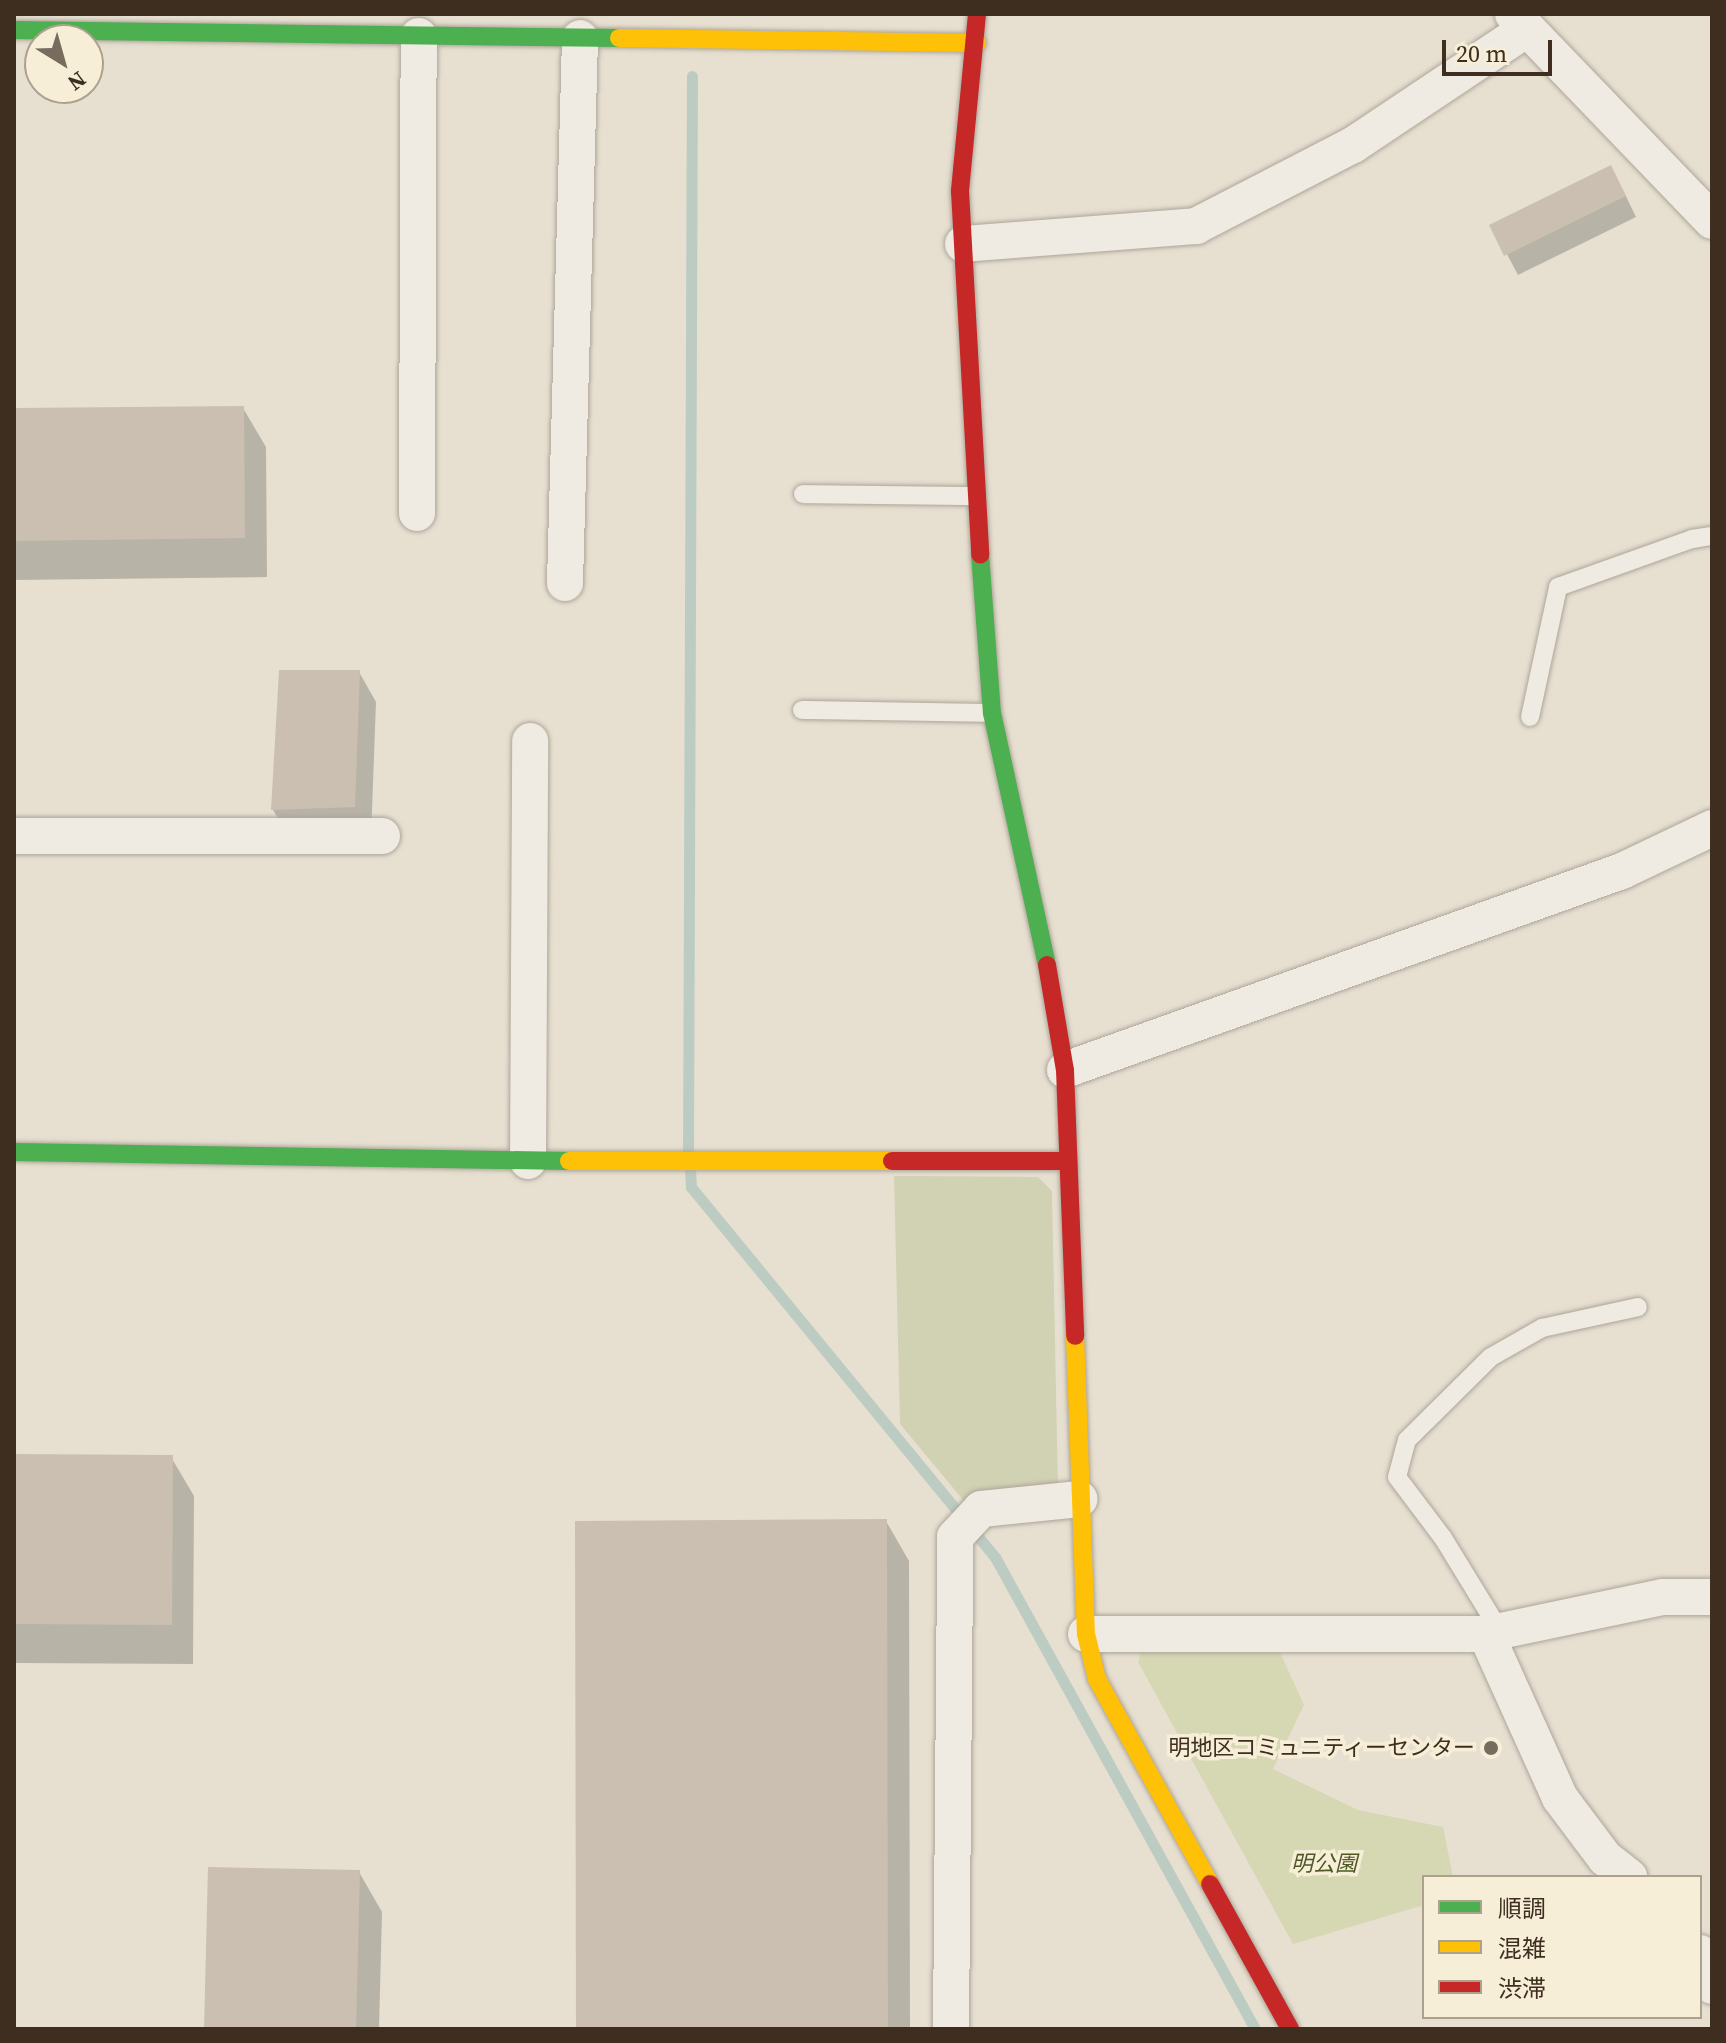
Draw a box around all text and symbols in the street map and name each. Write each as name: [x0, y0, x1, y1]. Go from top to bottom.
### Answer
north arrow: [24, 24, 104, 104]
scale bar: [1446, 24, 1556, 74]
text: 20 m: [1456, 37, 1507, 70]
text: N: [62, 65, 93, 98]
place label: 明地区コミュニティーセンター: [1167, 1735, 1475, 1761]
marker: 明地区コミュニティーセンター: [1482, 1739, 1500, 1757]
park label: 明公園: [1291, 1851, 1357, 1877]
legend: [1422, 1875, 1702, 2019]
text: 順調: [1498, 1892, 1546, 1925]
text: 混雑: [1498, 1932, 1546, 1965]
text: 渋滞: [1498, 1972, 1546, 2005]

